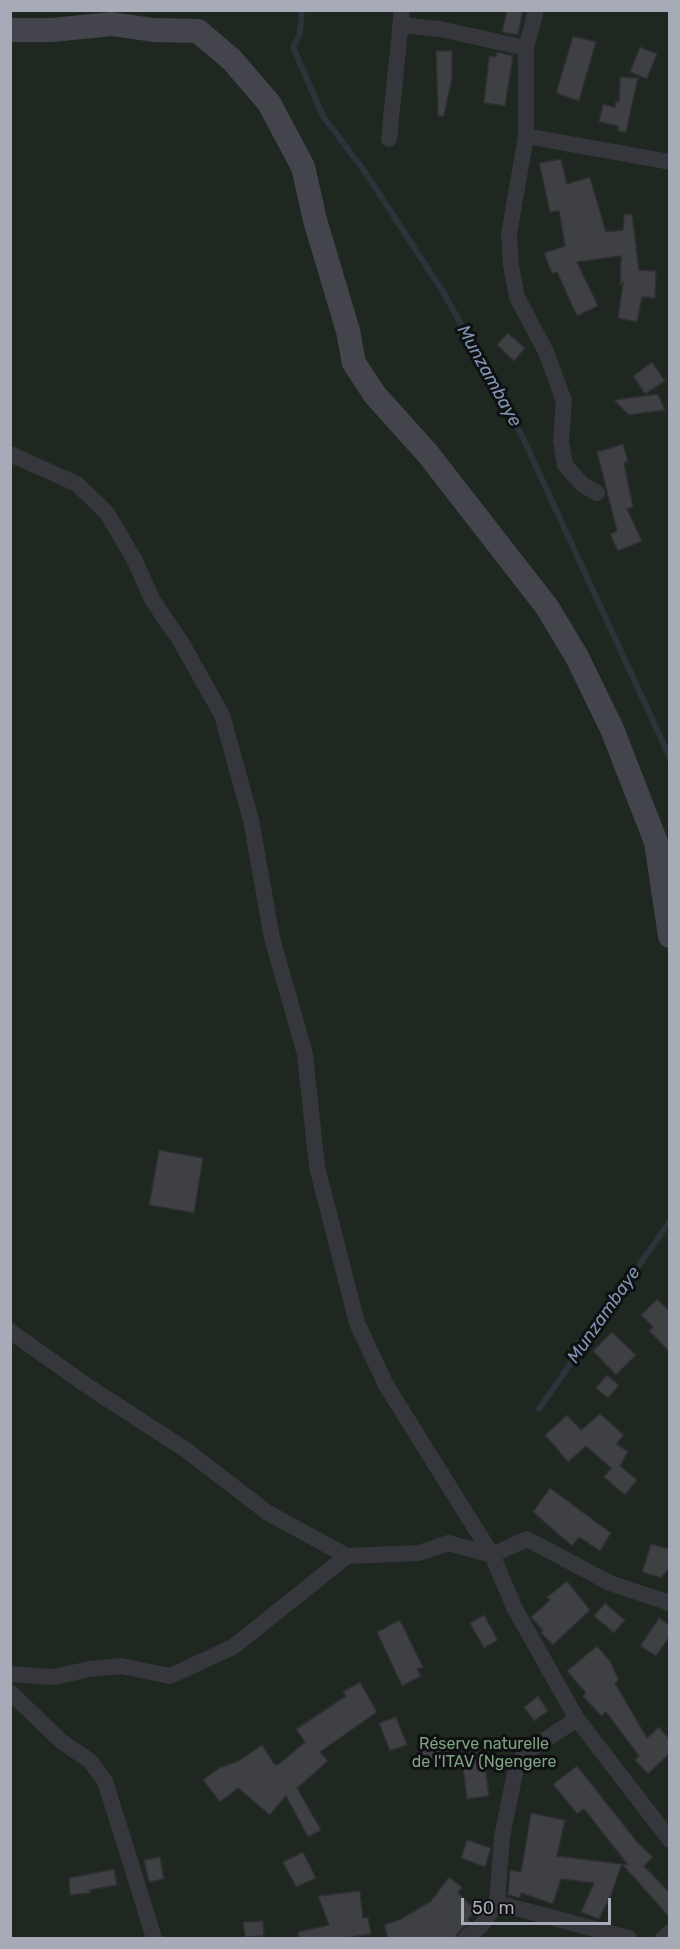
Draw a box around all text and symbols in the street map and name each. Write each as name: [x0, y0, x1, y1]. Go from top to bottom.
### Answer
water label: Munzambaye: [452, 321, 526, 431]
water label: Munzambaye: [563, 1263, 645, 1367]
park label: Réserve naturelle de l'ITAV (Ngengere: [412, 1734, 556, 1772]
scale bar: [464, 1886, 614, 1924]
text: 50 m: [472, 1897, 515, 1919]

